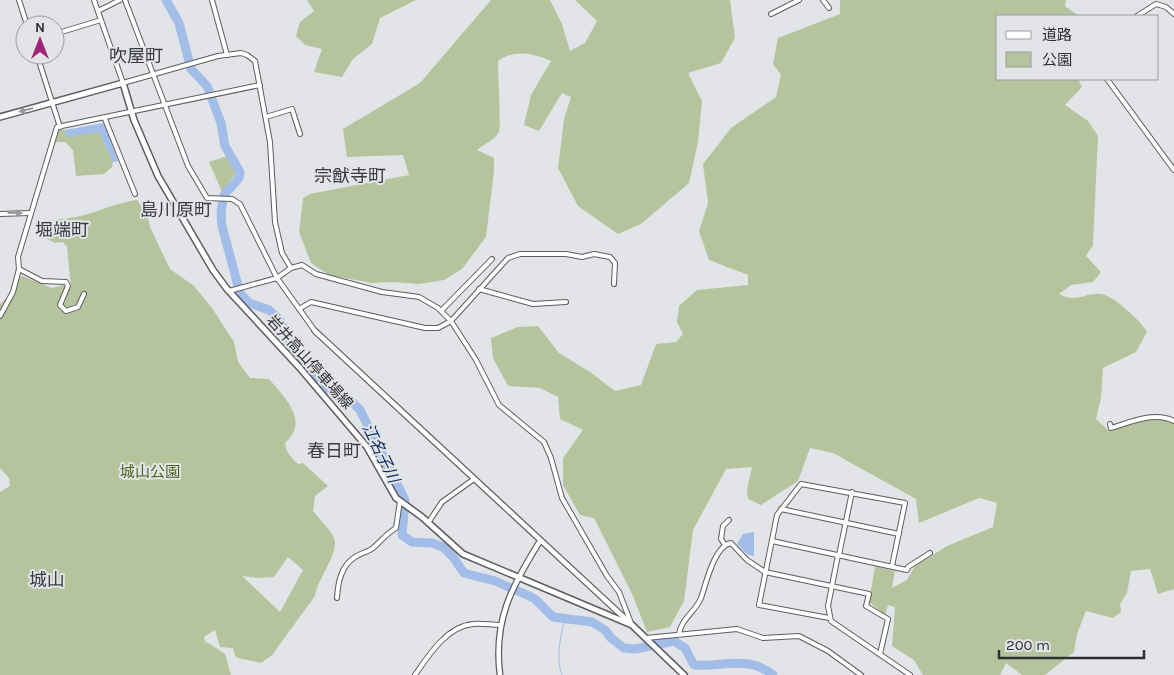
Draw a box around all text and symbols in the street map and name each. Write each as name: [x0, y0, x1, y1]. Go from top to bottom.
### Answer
north arrow: [15, 15, 65, 65]
legend: [996, 15, 1159, 80]
text: N: [35, 19, 45, 36]
text: 道路: [1042, 26, 1072, 44]
district label: 吹屋町: [109, 45, 163, 67]
text: 公園: [1042, 51, 1072, 69]
one-way arrow: [19, 106, 34, 114]
district label: 宗猷寺町: [314, 165, 386, 187]
district label: 島川原町: [140, 199, 212, 221]
one-way arrow: [7, 209, 23, 217]
district label: 堀端町: [35, 219, 89, 241]
street label: 岩井高山停車場線: [263, 311, 357, 413]
water label: 江名子川: [358, 420, 404, 488]
district label: 春日町: [307, 440, 361, 462]
park label: 城山公園: [120, 463, 180, 481]
district label: 城山: [29, 569, 65, 591]
scale bar: [999, 628, 1144, 660]
text: 200 m: [1006, 636, 1050, 654]

